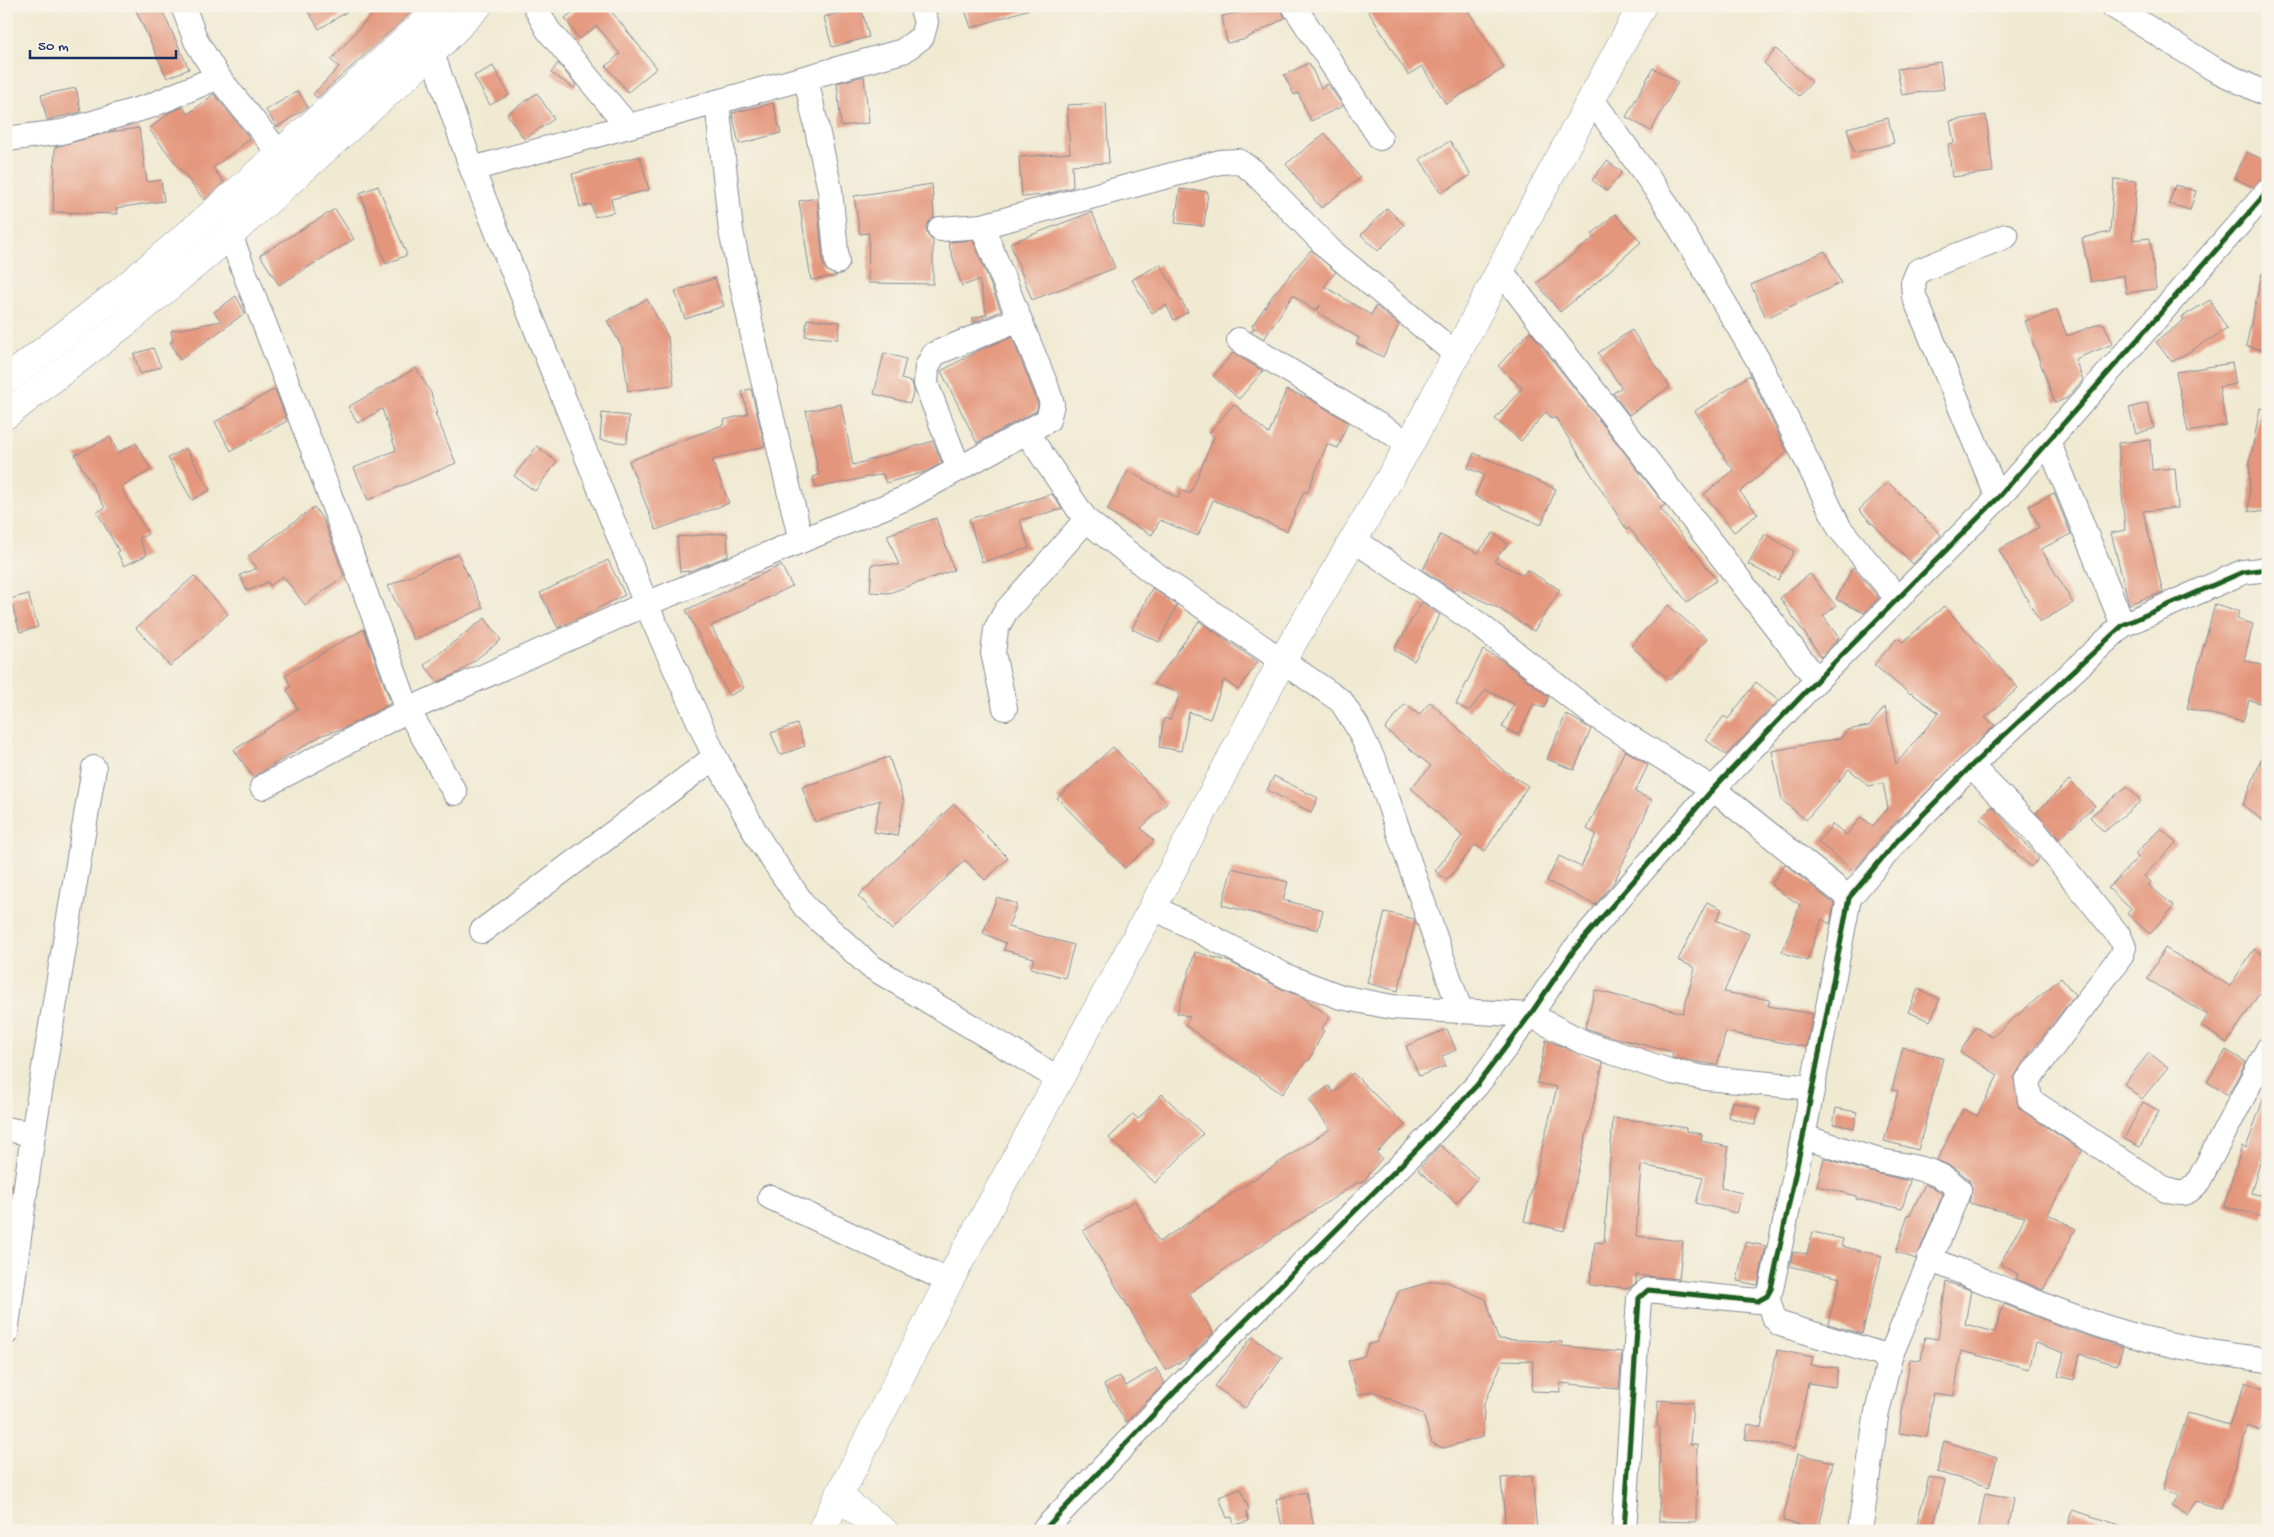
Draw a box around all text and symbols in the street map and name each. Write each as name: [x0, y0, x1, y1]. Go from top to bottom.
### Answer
scale bar: [30, 28, 176, 60]
text: 50 m: [38, 38, 69, 56]

